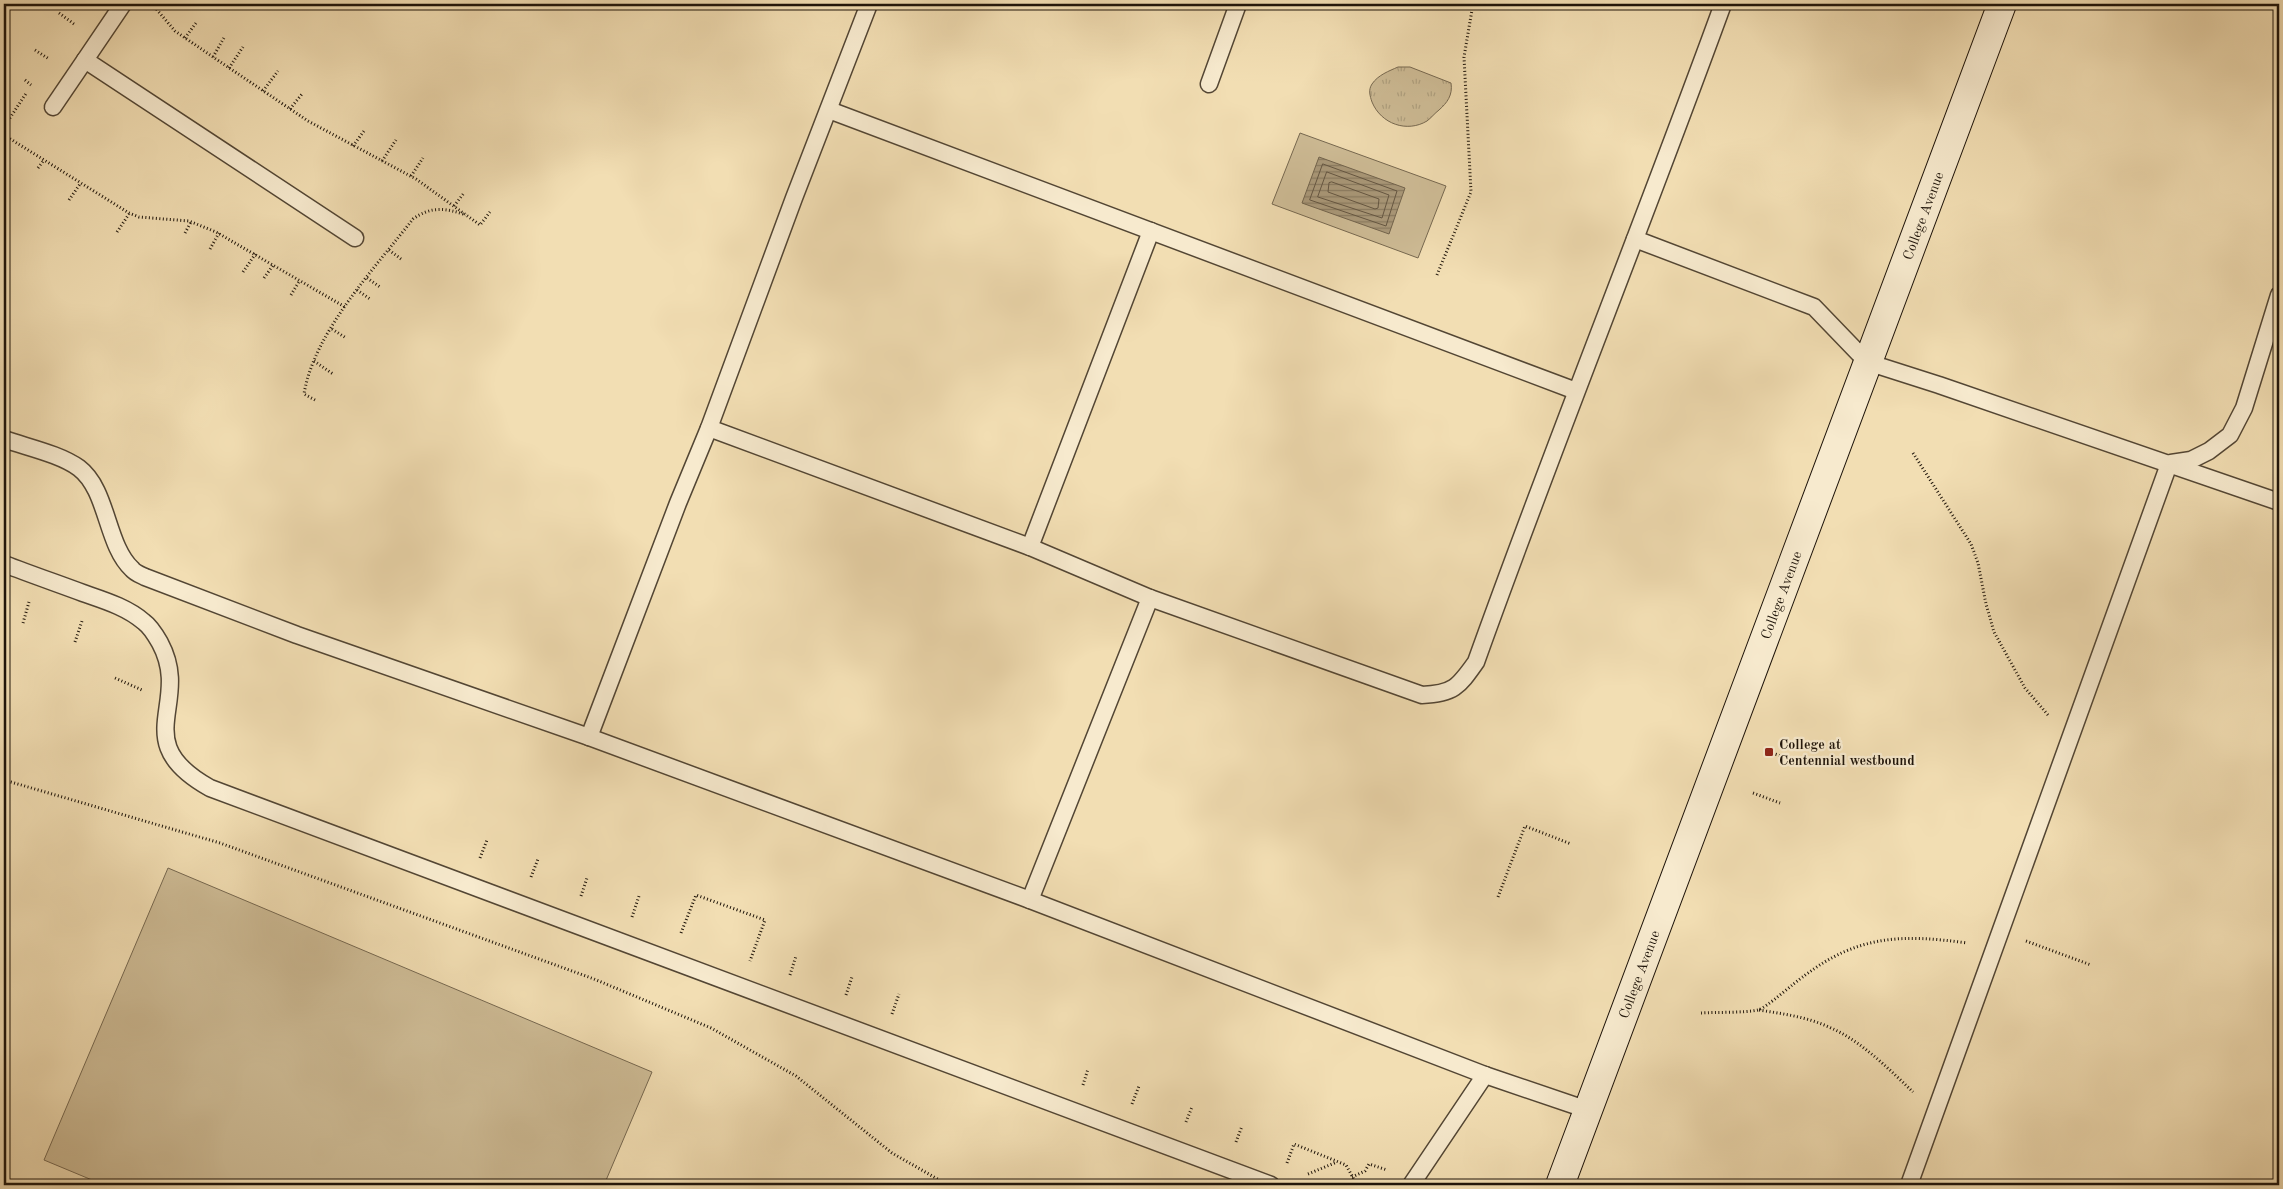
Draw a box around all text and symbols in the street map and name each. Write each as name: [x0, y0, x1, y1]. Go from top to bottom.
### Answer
street label: College Avenue: [1901, 170, 1947, 262]
street label: College Avenue: [1759, 549, 1805, 641]
place label: College at Centennial westbound: [1779, 738, 1915, 768]
marker: College at Centennial westbound: [1763, 746, 1775, 758]
street label: College Avenue: [1617, 929, 1663, 1021]

